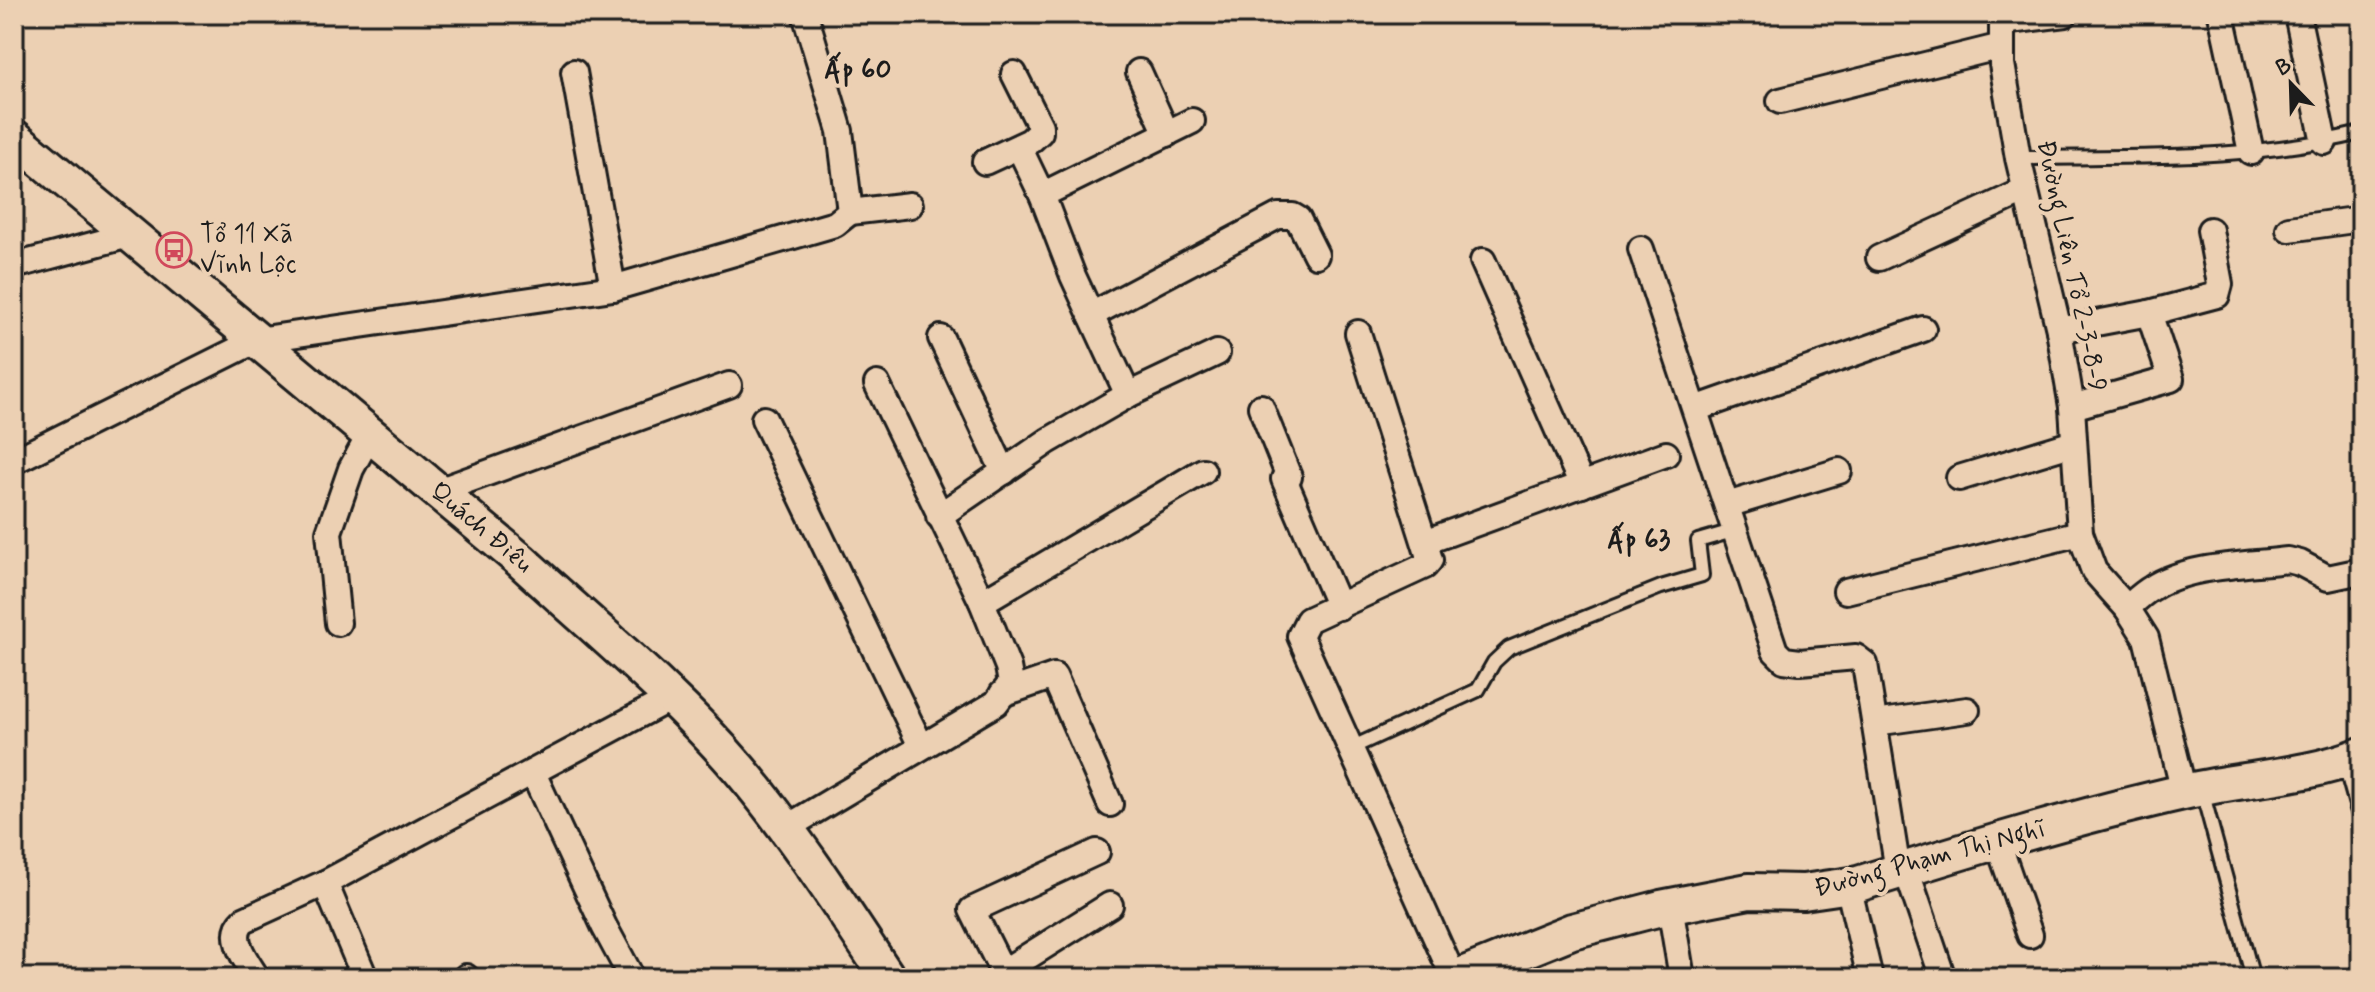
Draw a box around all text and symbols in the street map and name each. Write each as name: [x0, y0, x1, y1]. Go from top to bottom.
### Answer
north arrow: [2251, 44, 2331, 124]
district label: Ấp 60: [825, 51, 891, 89]
text: B: [2272, 52, 2296, 83]
street label: Đường Liên Tổ 2-3-8-9: [2025, 137, 2114, 396]
place label: Tổ 11 Xã Vĩnh Lộc: [200, 218, 297, 282]
bus stop icon: Tổ 11 Xã Vĩnh Lộc: [155, 231, 193, 269]
street label: Quách Điêu: [422, 475, 540, 581]
district label: Ấp 63: [1608, 521, 1671, 559]
street label: Đường Phạm Thị Nghĩ: [1811, 812, 2051, 909]

